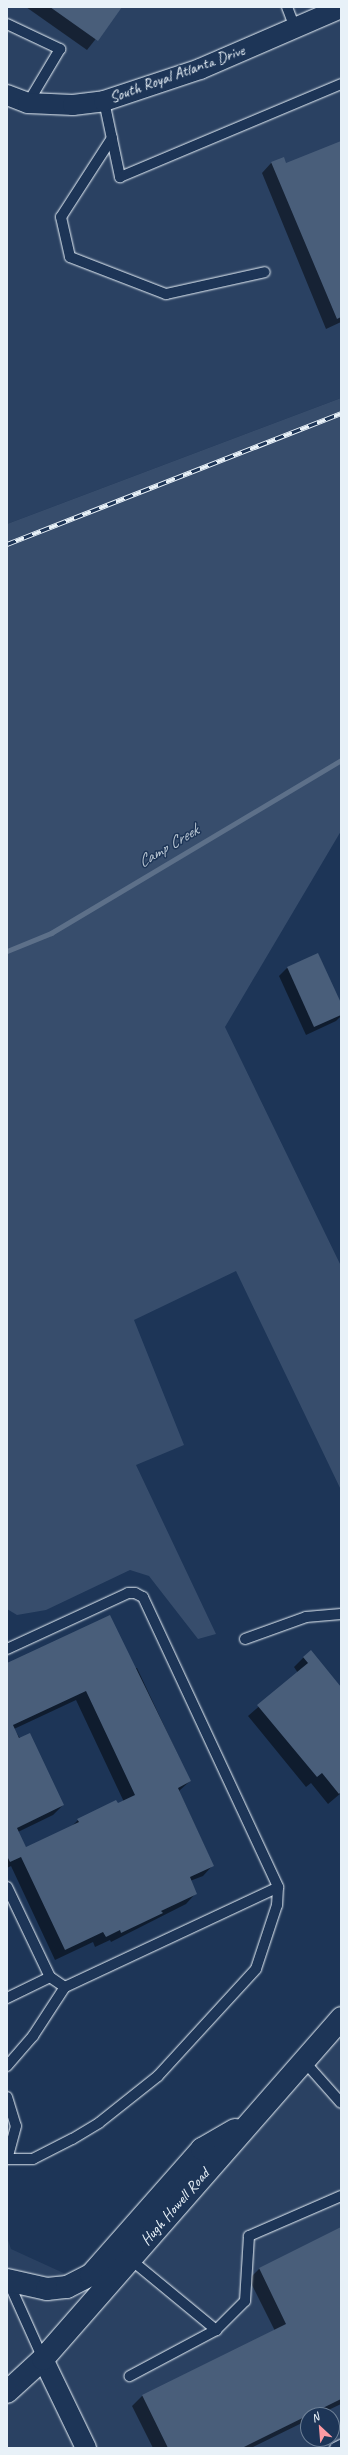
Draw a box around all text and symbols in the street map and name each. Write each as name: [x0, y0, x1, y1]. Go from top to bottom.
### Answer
street label: South Royal Atlanta Drive: [107, 41, 247, 107]
water label: Camp Creek: [134, 820, 202, 872]
street label: Hugh Howell Road: [136, 2165, 214, 2249]
north arrow: [300, 2407, 340, 2447]
text: N: [309, 2409, 321, 2425]

